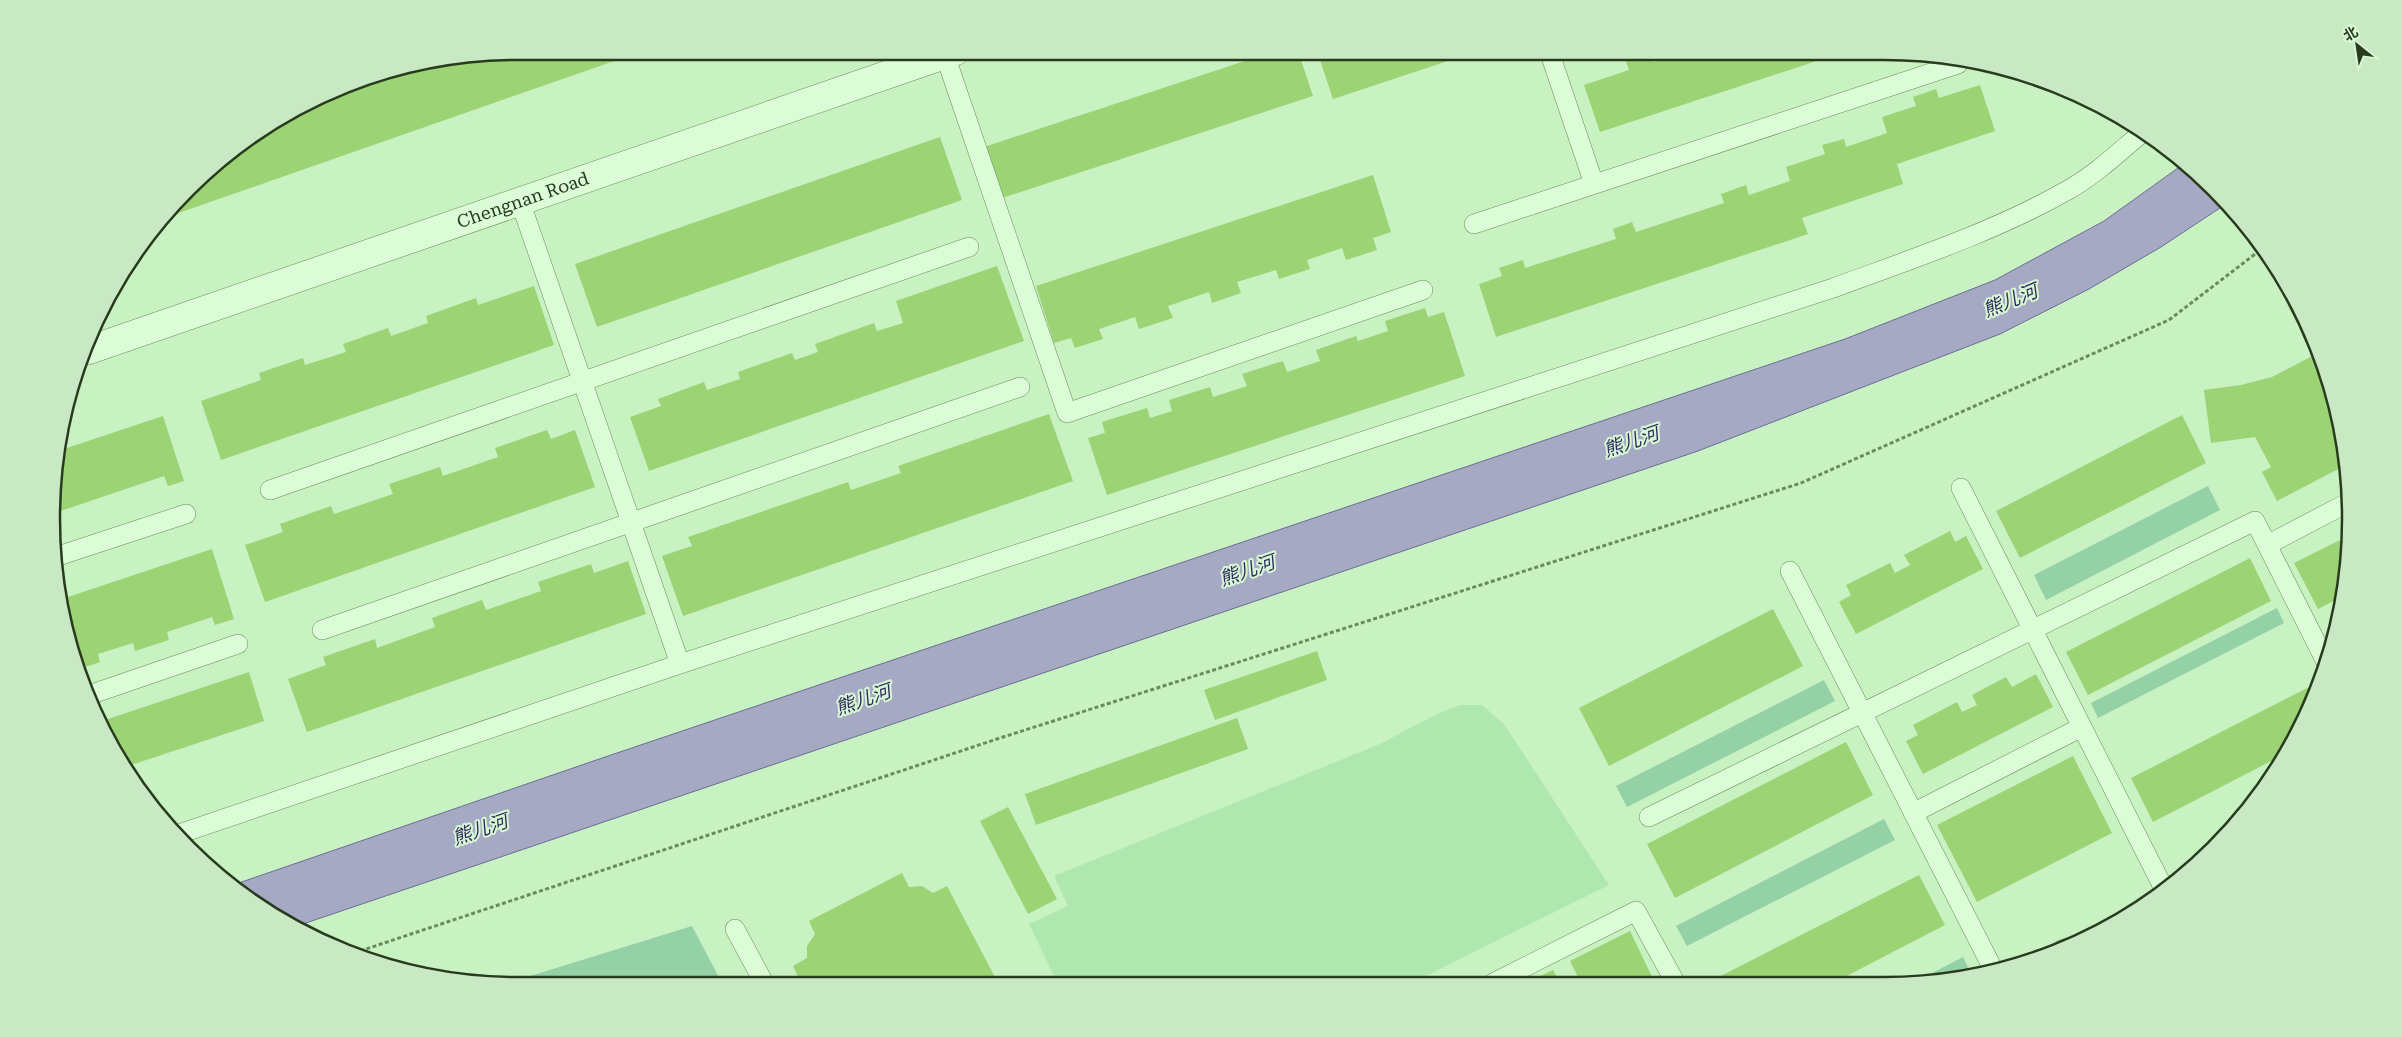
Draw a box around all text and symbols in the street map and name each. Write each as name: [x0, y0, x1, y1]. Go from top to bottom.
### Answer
north arrow: [2332, 20, 2382, 70]
text: 北: [2340, 23, 2361, 44]
street label: Chengnan Road: [454, 167, 592, 232]
water label: 熊儿河: [1979, 278, 2045, 322]
water label: 熊儿河: [1600, 420, 1666, 462]
water label: 熊儿河: [1216, 549, 1282, 591]
water label: 熊儿河: [832, 678, 898, 720]
water label: 熊儿河: [449, 808, 515, 850]

